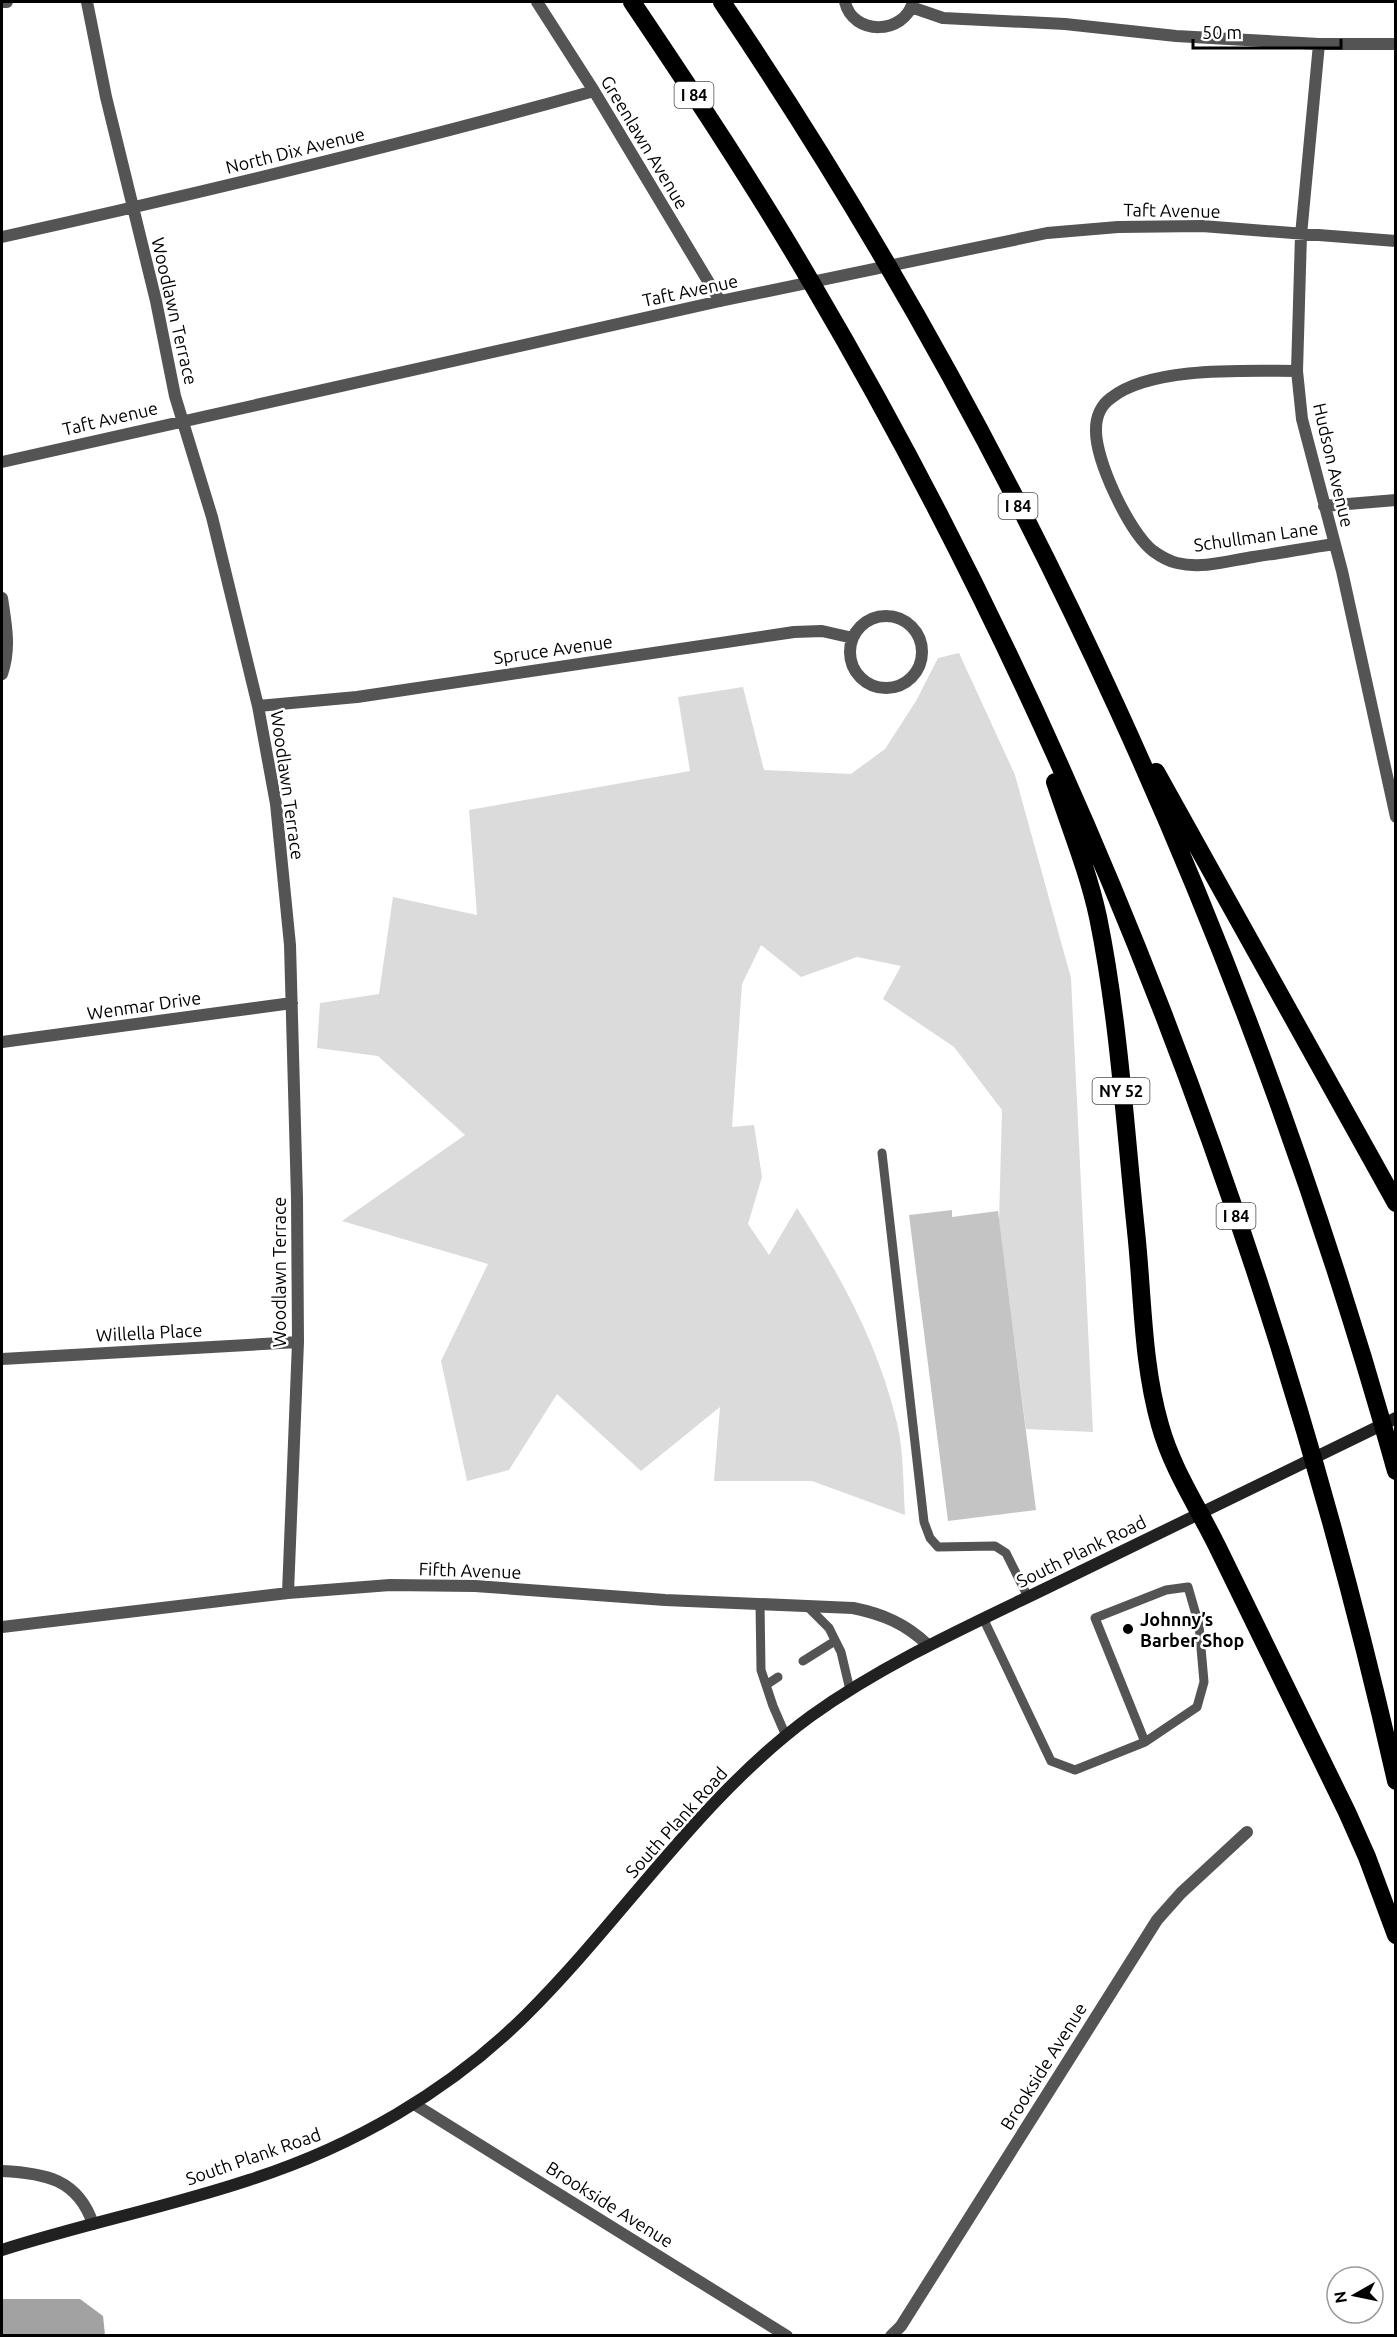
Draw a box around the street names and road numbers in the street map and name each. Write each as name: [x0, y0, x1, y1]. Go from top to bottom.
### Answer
street label: Greenlawn Avenue: [597, 72, 693, 212]
road number: I 84: [674, 82, 714, 108]
street label: North Dix Avenue: [223, 123, 367, 177]
street label: Taft Avenue: [1123, 199, 1221, 221]
street label: Woodlawn Terrace: [148, 235, 202, 387]
street label: Taft Avenue: [640, 270, 740, 310]
street label: Taft Avenue: [60, 397, 160, 439]
street label: Hudson Avenue: [1310, 401, 1358, 529]
road number: I 84: [998, 493, 1038, 519]
street label: Schullman Lane: [1192, 517, 1320, 555]
street label: Spruce Avenue: [492, 631, 614, 667]
street label: Woodlawn Terrace: [268, 709, 308, 861]
street label: Wenmar Drive: [86, 987, 202, 1023]
road number: NY 52: [1092, 1078, 1150, 1104]
street label: Woodlawn Terrace: [269, 1197, 289, 1347]
road number: I 84: [1216, 1203, 1256, 1229]
street label: Willella Place: [95, 1319, 203, 1345]
street label: South Plank Road: [1013, 1511, 1149, 1591]
street label: Fifth Avenue: [418, 1558, 522, 1582]
street label: South Plank Road: [621, 1763, 731, 1881]
street label: Brookside Avenue: [996, 1999, 1090, 2133]
street label: South Plank Road: [183, 2124, 323, 2188]
street label: Brookside Avenue: [543, 2157, 677, 2251]

